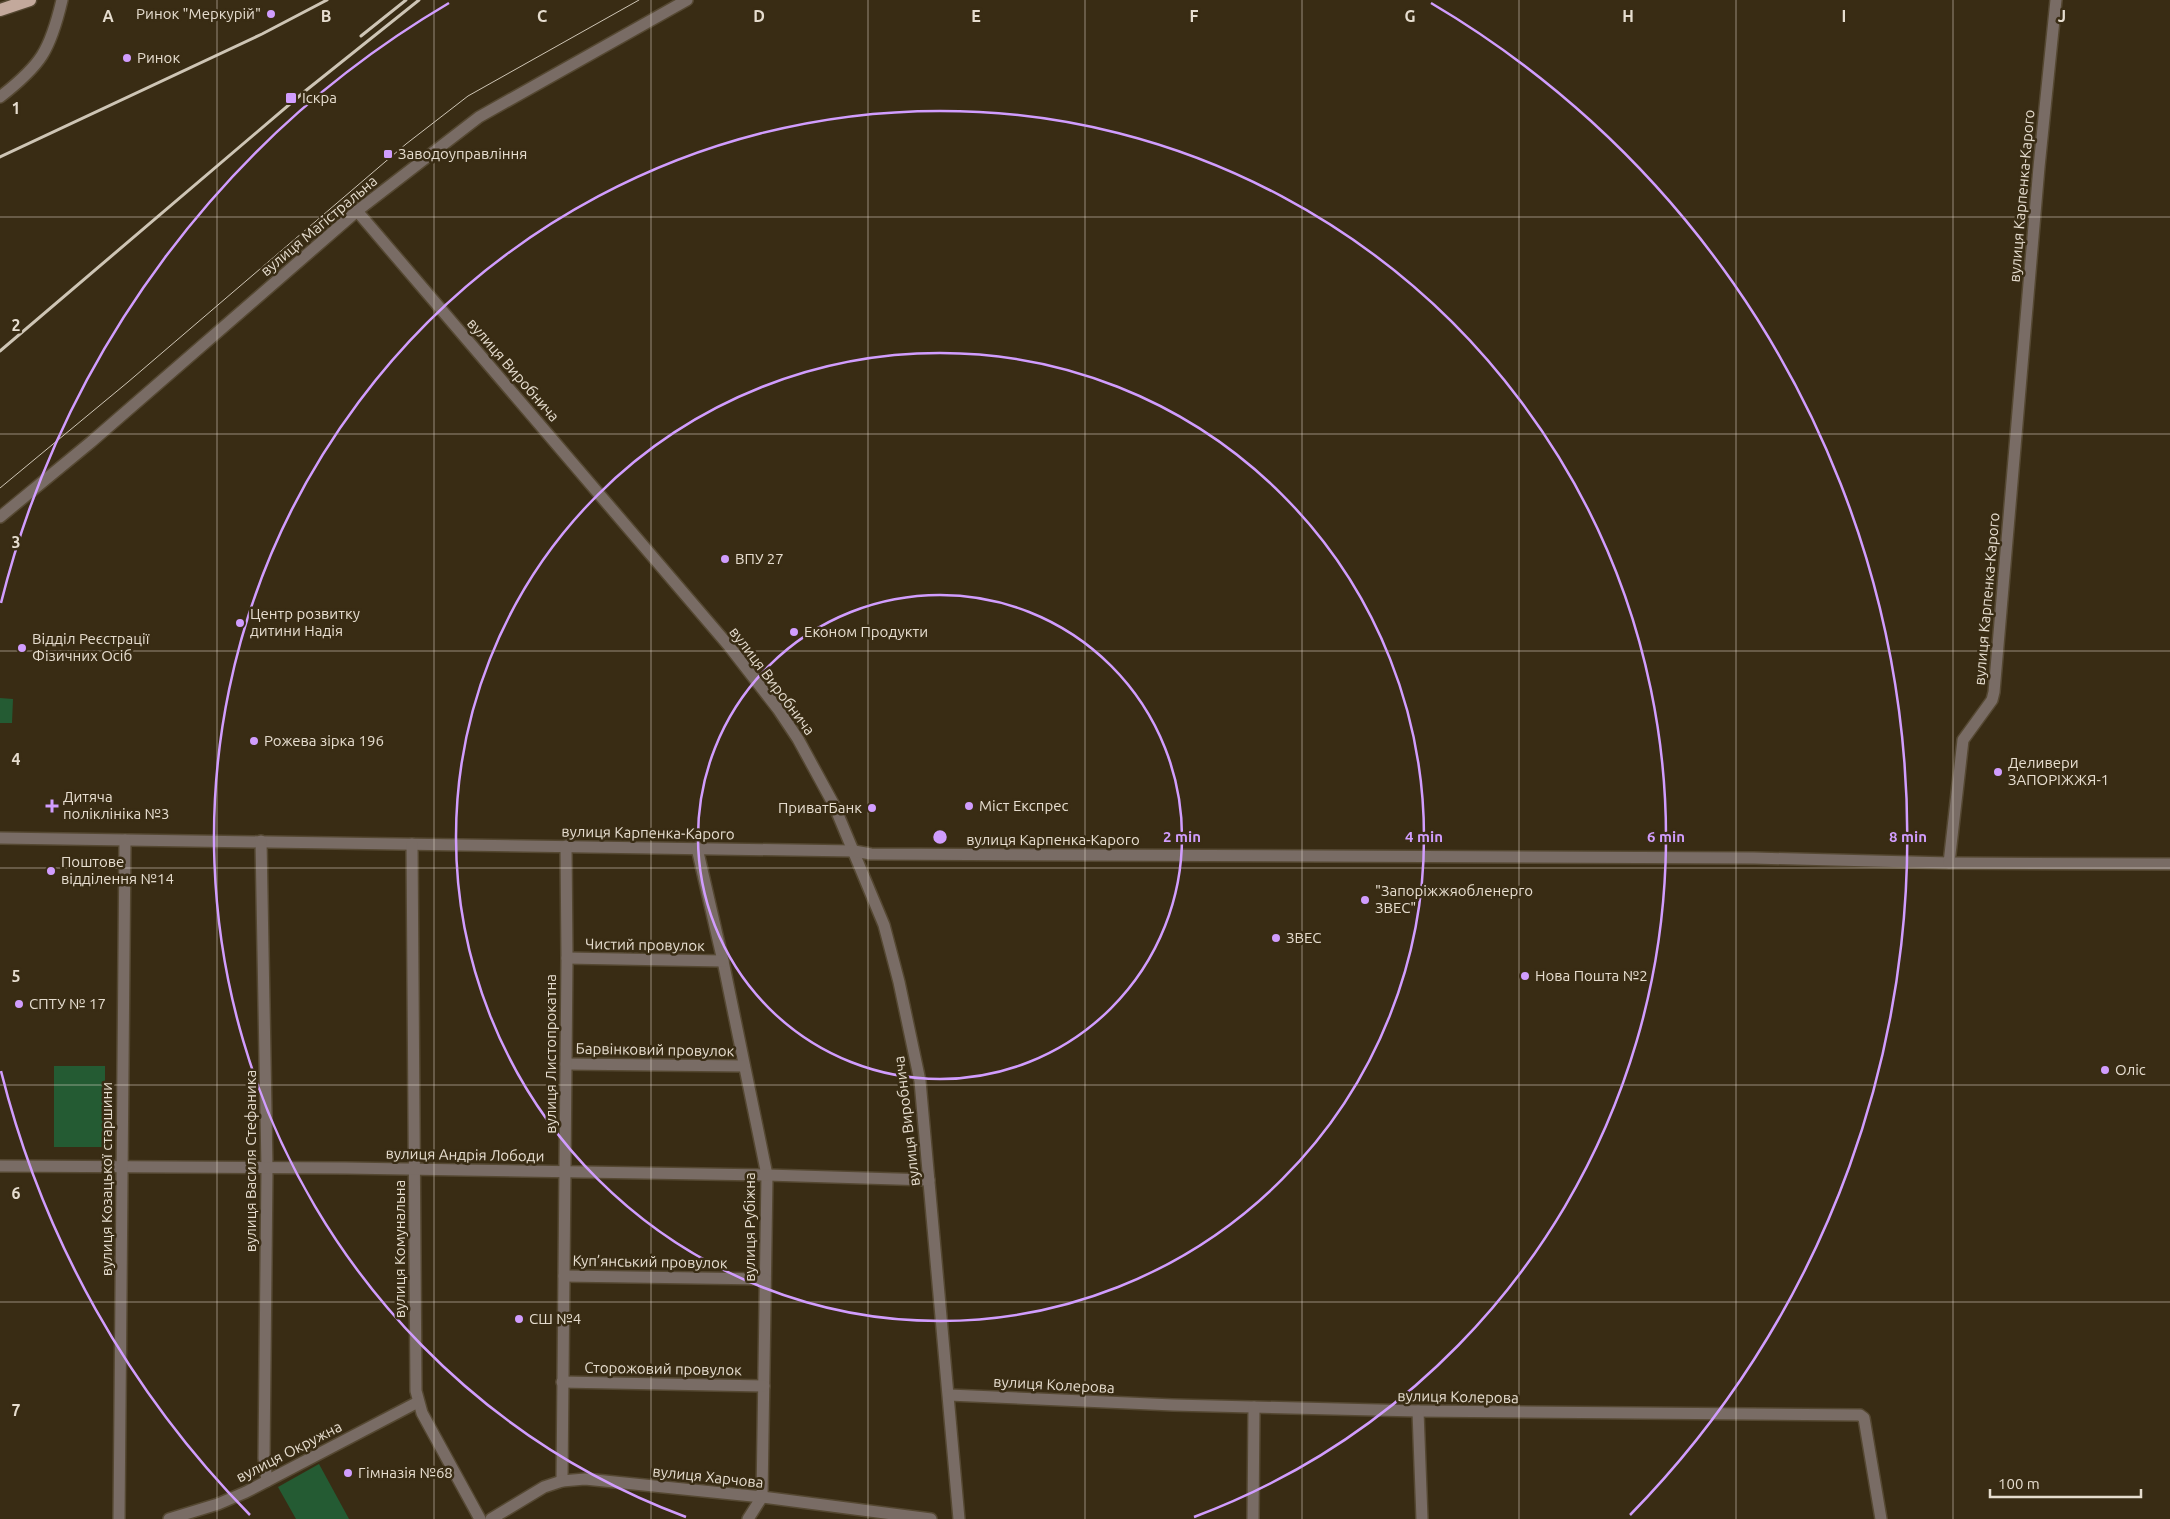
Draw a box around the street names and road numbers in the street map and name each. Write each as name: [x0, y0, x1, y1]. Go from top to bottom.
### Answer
street label: вулиця Карпенка-Карого: [2005, 109, 2038, 283]
street label: вулиця Магістральна: [257, 172, 380, 279]
street label: вулиця Виробнича: [464, 315, 563, 425]
street label: вулиця Карпенка-Карого: [1970, 512, 2003, 686]
street label: вулиця Виробнича: [726, 623, 819, 738]
street label: вулиця Карпенка-Карого: [561, 822, 735, 843]
street label: вулиця Карпенка-Карого: [966, 831, 1140, 848]
street label: Чистий провулок: [585, 935, 705, 954]
street label: вулиця Листопрокатна: [542, 974, 559, 1134]
street label: Барвінковий провулок: [575, 1040, 735, 1059]
street label: вулиця Виробнича: [890, 1055, 923, 1187]
street label: вулиця Василя Стефаника: [242, 1070, 259, 1252]
street label: вулиця Козацької старшини: [98, 1082, 115, 1276]
street label: вулиця Андрія Лободи: [386, 1145, 545, 1164]
street label: вулиця Рубіжна: [741, 1172, 758, 1282]
street label: вулиця Комунальна: [391, 1180, 408, 1318]
street label: Куп’янський провулок: [572, 1252, 728, 1271]
street label: Сторожовий провулок: [584, 1359, 742, 1378]
street label: вулиця Колерова: [993, 1373, 1115, 1396]
street label: вулиця Колерова: [1397, 1387, 1519, 1406]
street label: вулиця Окружна: [233, 1418, 344, 1485]
street label: вулиця Харчова: [652, 1462, 764, 1491]

